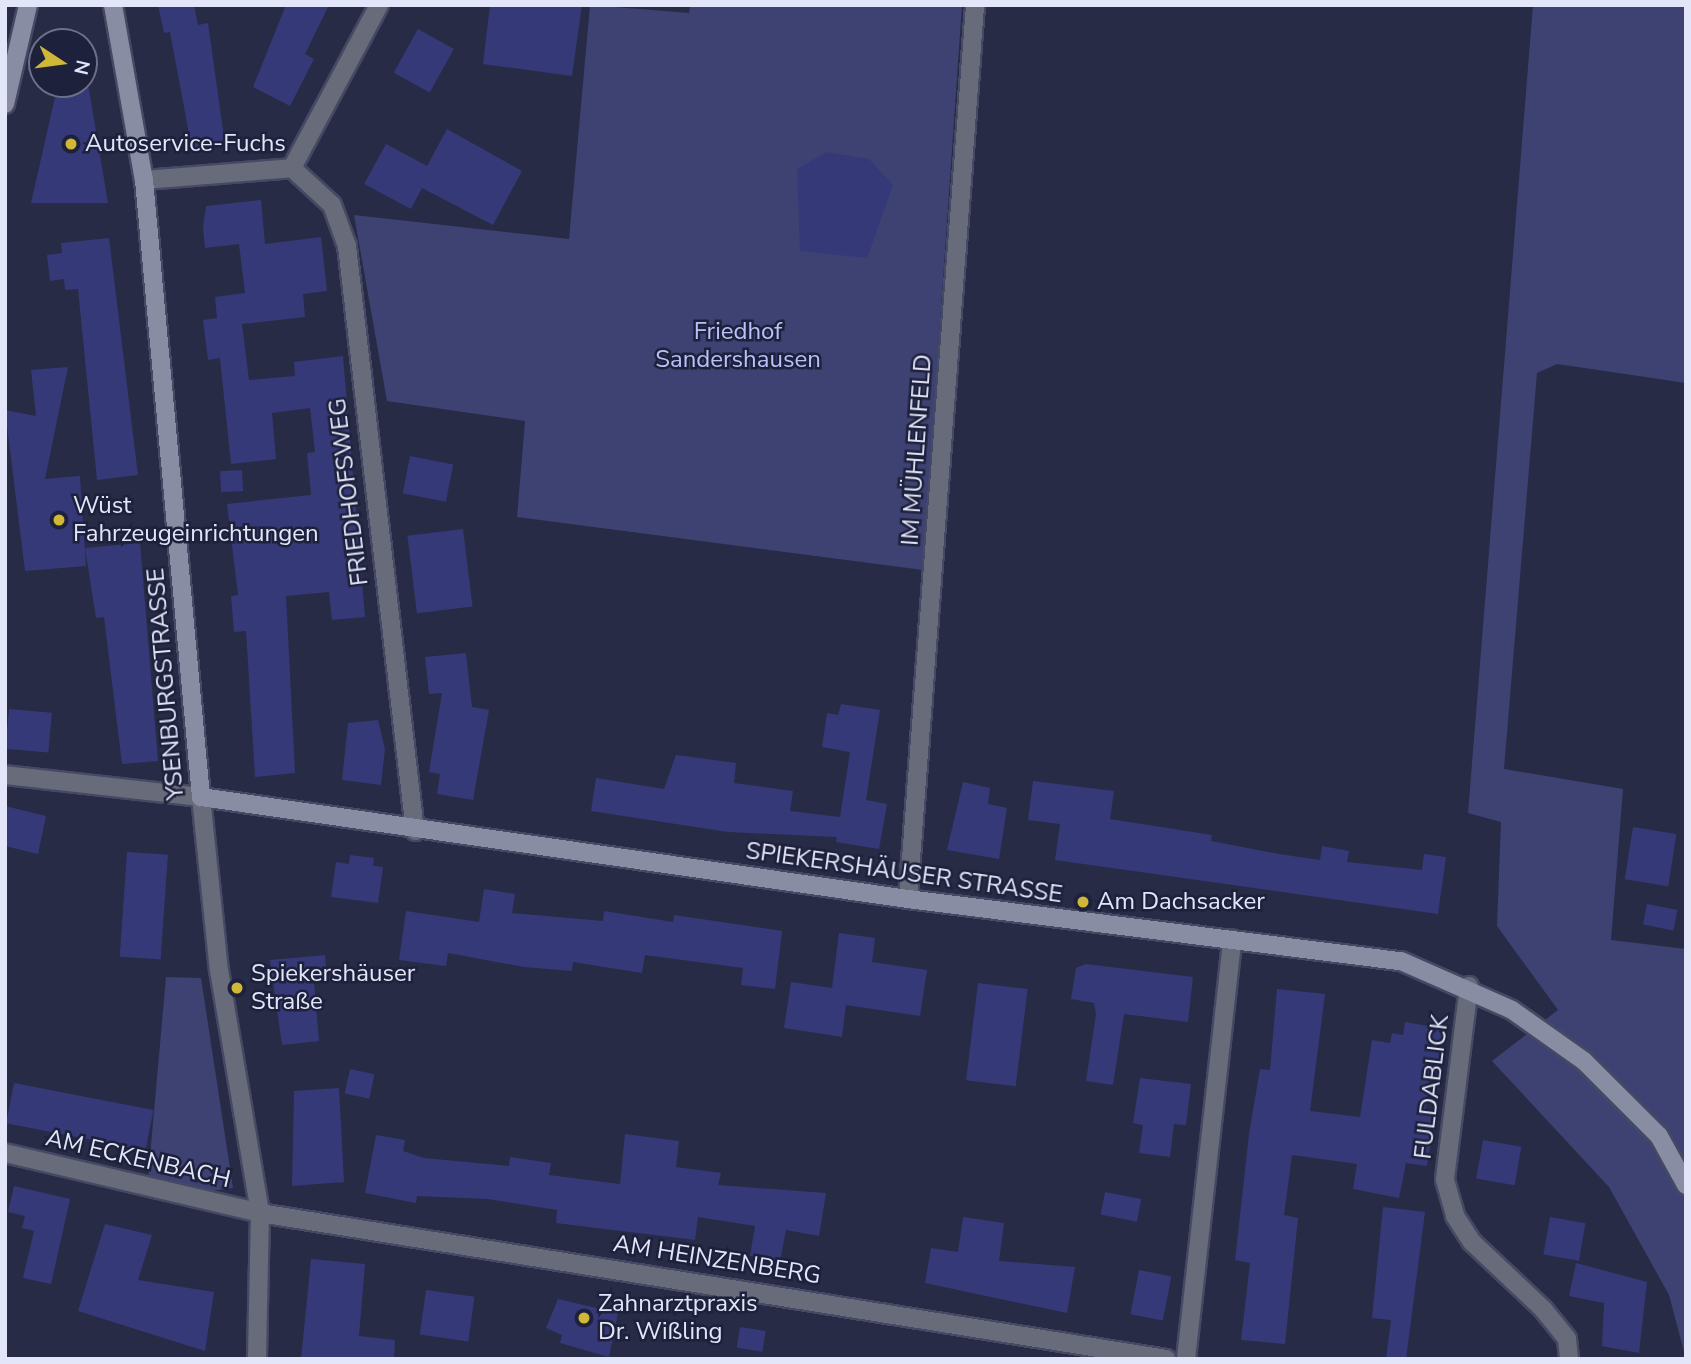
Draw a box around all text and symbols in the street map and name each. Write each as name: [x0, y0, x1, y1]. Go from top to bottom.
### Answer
north arrow: [28, 28, 98, 98]
text: N: [67, 57, 96, 77]
place label: Autoservice-Fuchs: [85, 130, 286, 158]
marker: Autoservice-Fuchs: [63, 136, 79, 152]
park label: Friedhof Sandershausen: [655, 318, 821, 374]
street label: IM MÜHLENFELD: [896, 353, 938, 547]
street label: FRIEDHOFSWEG: [323, 397, 375, 587]
place label: Wüst Fahrzeugeinrichtungen: [73, 492, 319, 548]
marker: Wüst Fahrzeugeinrichtungen: [51, 512, 67, 528]
street label: YSENBURGSTRASSE: [142, 567, 190, 801]
street label: SPIEKERSHÄUSER STRASSE: [744, 837, 1064, 909]
place label: Am Dachsacker: [1097, 888, 1265, 916]
marker: Am Dachsacker: [1075, 894, 1091, 910]
place label: Spiekershäuser Straße: [251, 960, 415, 1016]
marker: Spiekershäuser Straße: [229, 980, 245, 996]
street label: FULDABLICK: [1409, 1013, 1455, 1161]
street label: AM ECKENBACH: [43, 1124, 233, 1194]
street label: AM HEINZENBERG: [611, 1229, 823, 1291]
place label: Zahnarztpraxis Dr. Wißling: [598, 1290, 758, 1346]
marker: Zahnarztpraxis Dr. Wißling: [576, 1310, 592, 1326]

